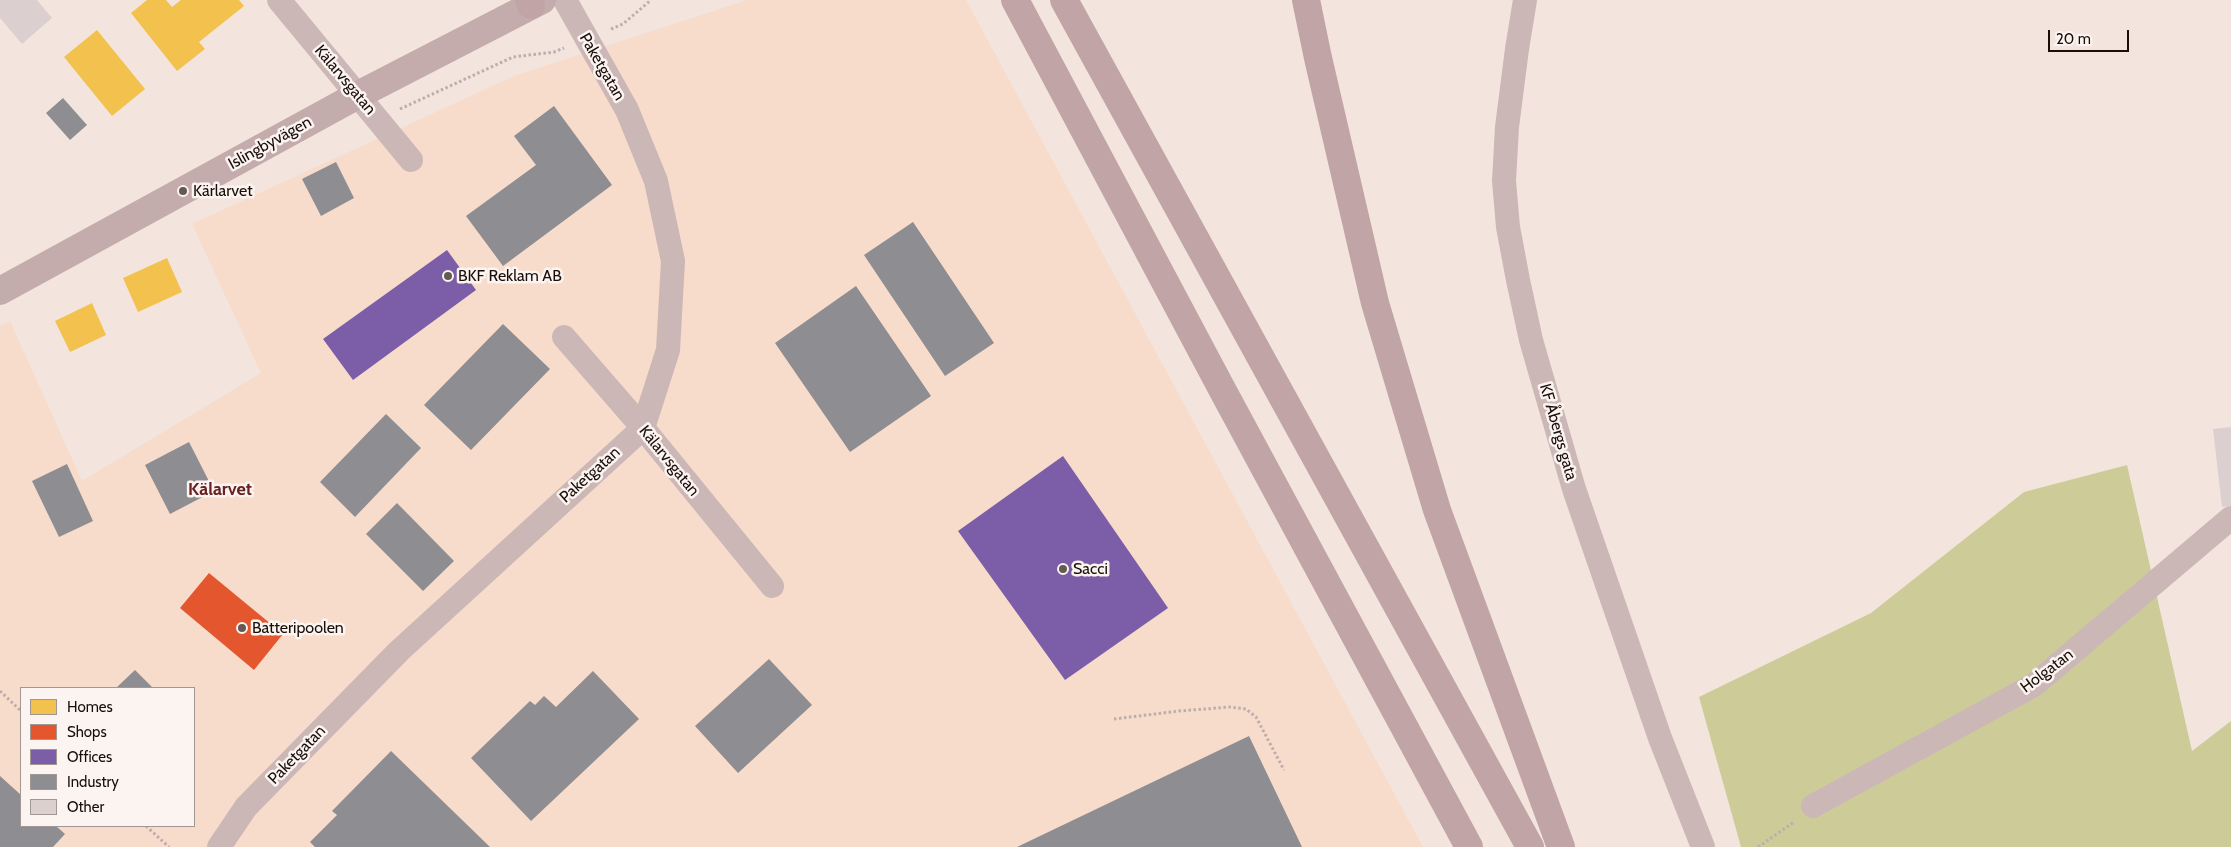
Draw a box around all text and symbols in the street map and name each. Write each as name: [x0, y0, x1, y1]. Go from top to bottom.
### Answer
scale bar: [2051, 20, 2132, 52]
street label: Paketgatan: [575, 30, 629, 104]
text: 20 m: [2056, 30, 2091, 48]
street label: Kälarvsgatan: [310, 41, 380, 119]
street label: Islingbyvägen: [225, 112, 315, 174]
place label: Kärlarvet: [193, 181, 253, 201]
marker: Kärlarvet: [177, 185, 189, 197]
place label: BKF Reklam AB: [458, 266, 562, 286]
marker: BKF Reklam AB: [442, 270, 454, 282]
street label: KF Åbergs gata: [1535, 381, 1581, 483]
street label: Kälarvsgatan: [635, 422, 703, 500]
street label: Paketgatan: [556, 443, 624, 507]
district label: Kälarvet: [188, 479, 252, 501]
place label: Sacci: [1073, 559, 1108, 579]
marker: Sacci: [1057, 563, 1069, 575]
place label: Batteripoolen: [252, 618, 344, 638]
marker: Batteripoolen: [236, 622, 248, 634]
street label: Holgatan: [2017, 645, 2077, 697]
legend: [20, 687, 195, 827]
text: Homes: [67, 698, 113, 716]
street label: Paketgatan: [264, 722, 330, 788]
text: Shops: [67, 723, 107, 741]
text: Offices: [67, 748, 112, 766]
text: Industry: [67, 773, 119, 791]
text: Other: [67, 798, 104, 816]

